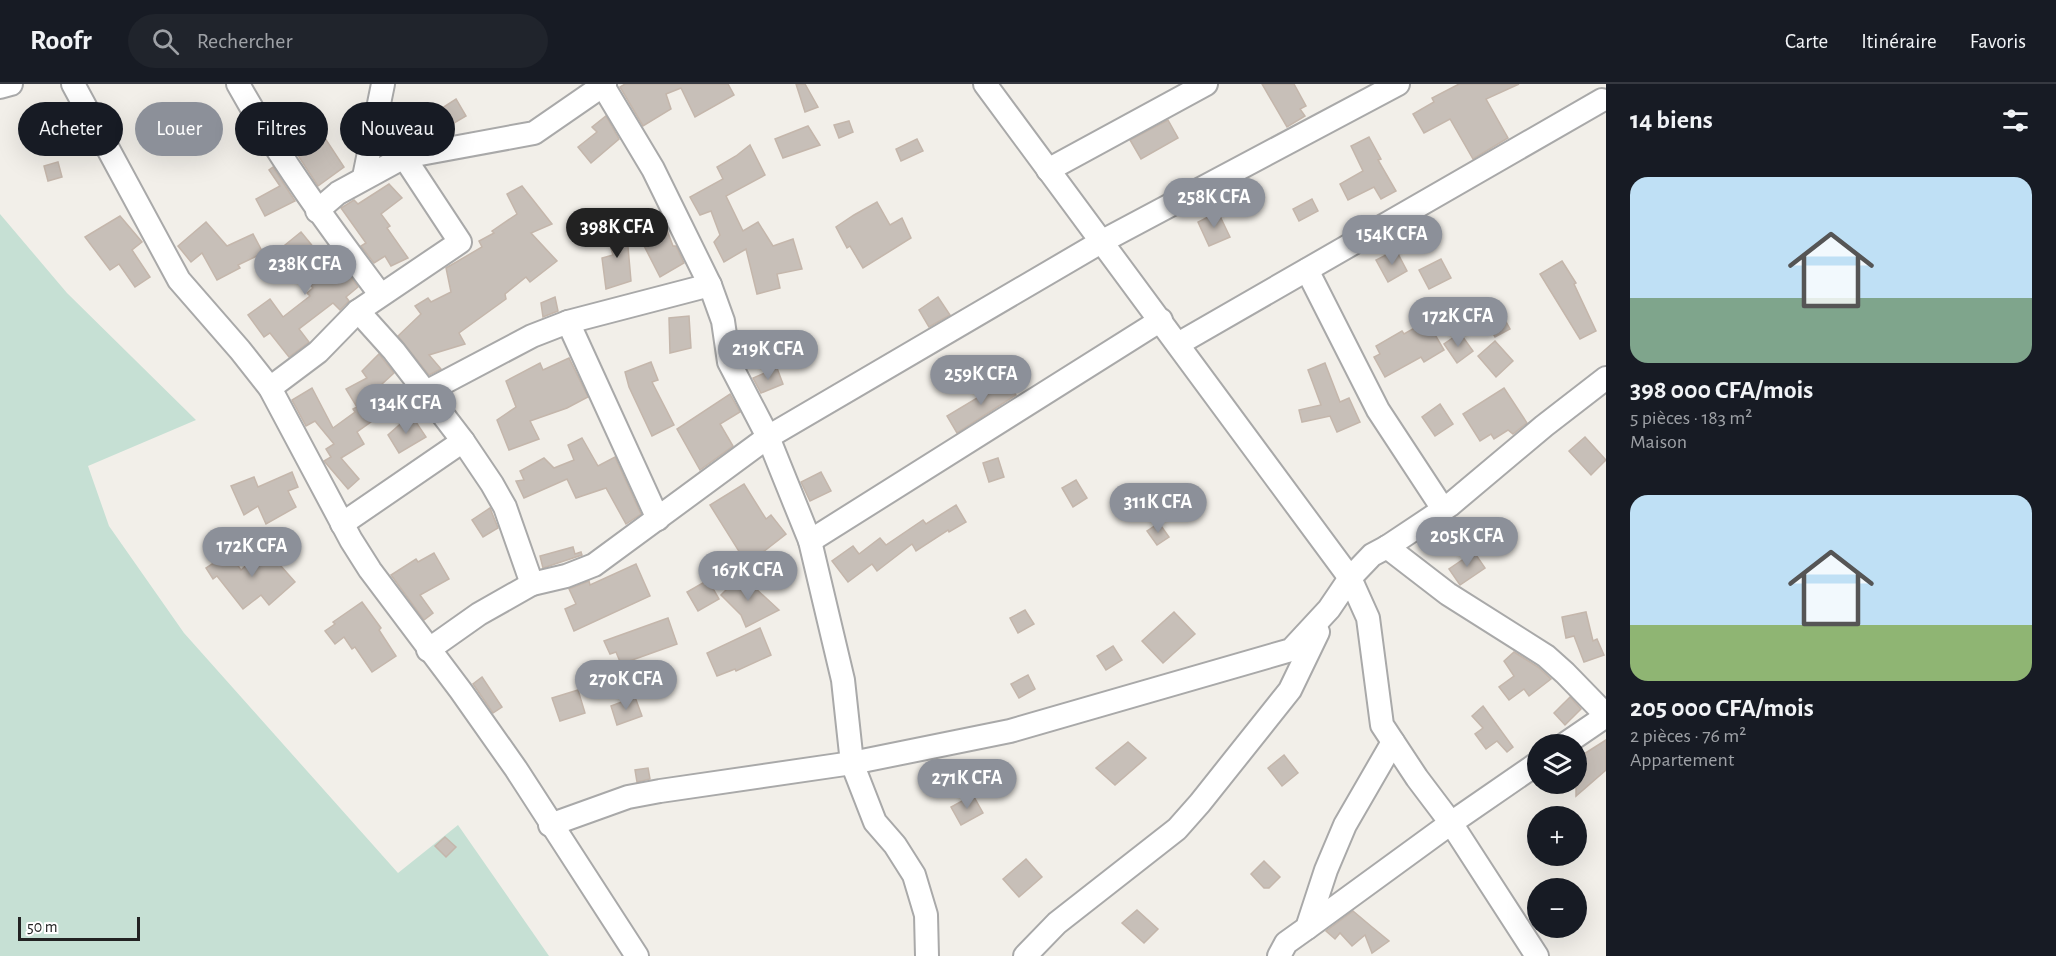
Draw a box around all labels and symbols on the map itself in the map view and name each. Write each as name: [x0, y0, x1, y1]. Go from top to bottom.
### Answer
pin: 258K CFA: [1152, 178, 1276, 229]
pin: 398K CFA: [555, 208, 679, 259]
pin: 154K CFA: [1330, 215, 1454, 266]
pin: 238K CFA: [243, 245, 367, 296]
pin: 172K CFA: [1396, 297, 1520, 348]
pin: 219K CFA: [706, 330, 830, 381]
pin: 259K CFA: [919, 355, 1043, 406]
pin: 134K CFA: [344, 384, 468, 435]
pin: 311K CFA: [1096, 483, 1220, 534]
pin: 205K CFA: [1405, 517, 1529, 568]
pin: 172K CFA: [190, 527, 314, 578]
pin: 167K CFA: [686, 551, 810, 602]
pin: 270K CFA: [564, 660, 688, 711]
pin: 271K CFA: [905, 759, 1029, 810]
scale bar: [18, 914, 140, 942]

